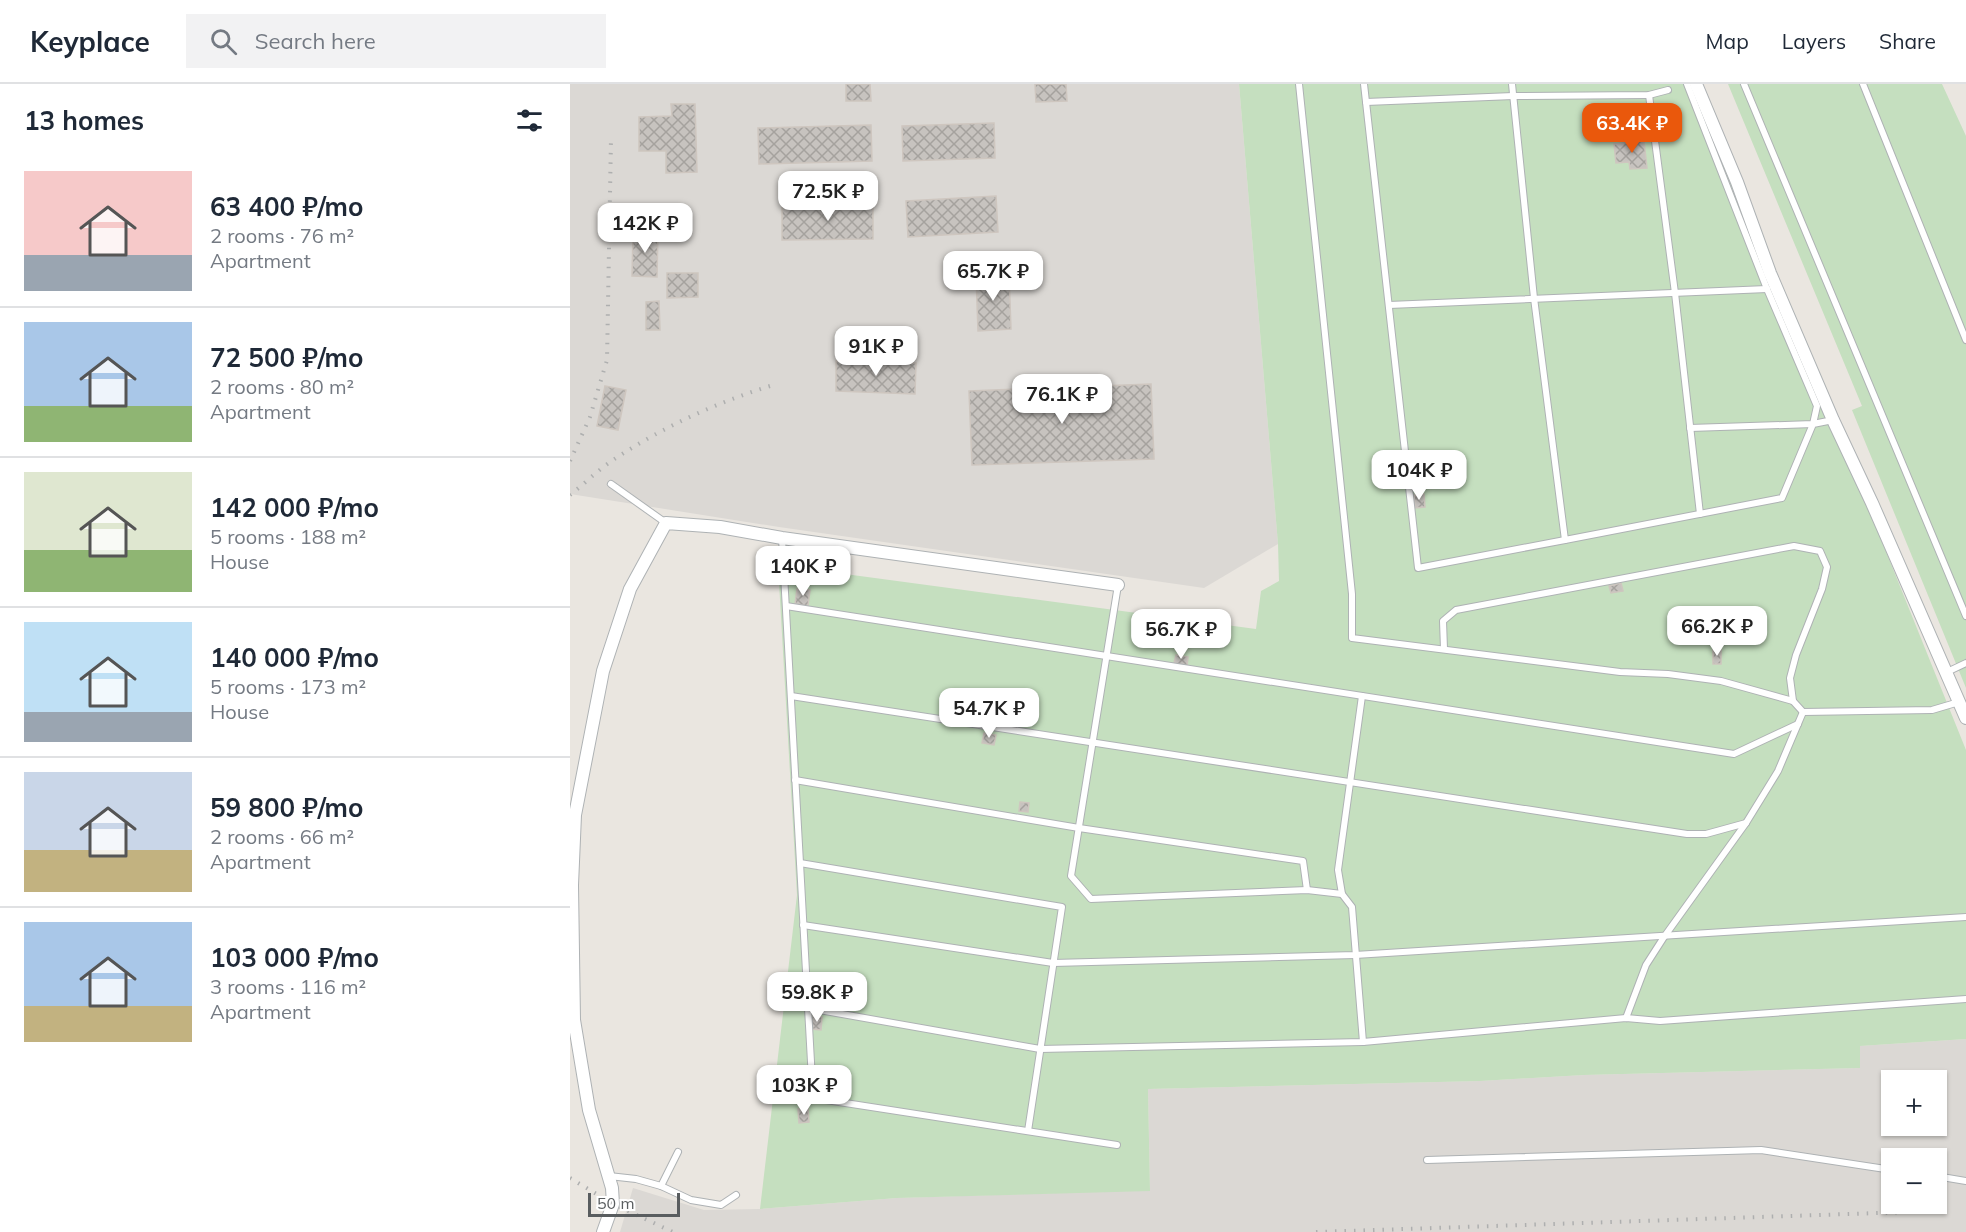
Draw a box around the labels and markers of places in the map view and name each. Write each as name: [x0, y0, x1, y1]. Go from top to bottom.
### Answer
pin: 63.4K ₽: [1577, 103, 1687, 154]
pin: 72.5K ₽: [773, 171, 883, 222]
pin: 142K ₽: [596, 203, 694, 254]
pin: 65.7K ₽: [938, 251, 1048, 302]
pin: 91K ₽: [834, 326, 918, 377]
pin: 76.1K ₽: [1007, 374, 1117, 425]
pin: 104K ₽: [1370, 450, 1468, 501]
pin: 140K ₽: [754, 546, 852, 597]
pin: 66.2K ₽: [1662, 606, 1772, 657]
pin: 56.7K ₽: [1126, 609, 1236, 660]
pin: 54.7K ₽: [934, 688, 1044, 739]
pin: 59.8K ₽: [762, 972, 872, 1023]
pin: 103K ₽: [755, 1065, 853, 1116]

